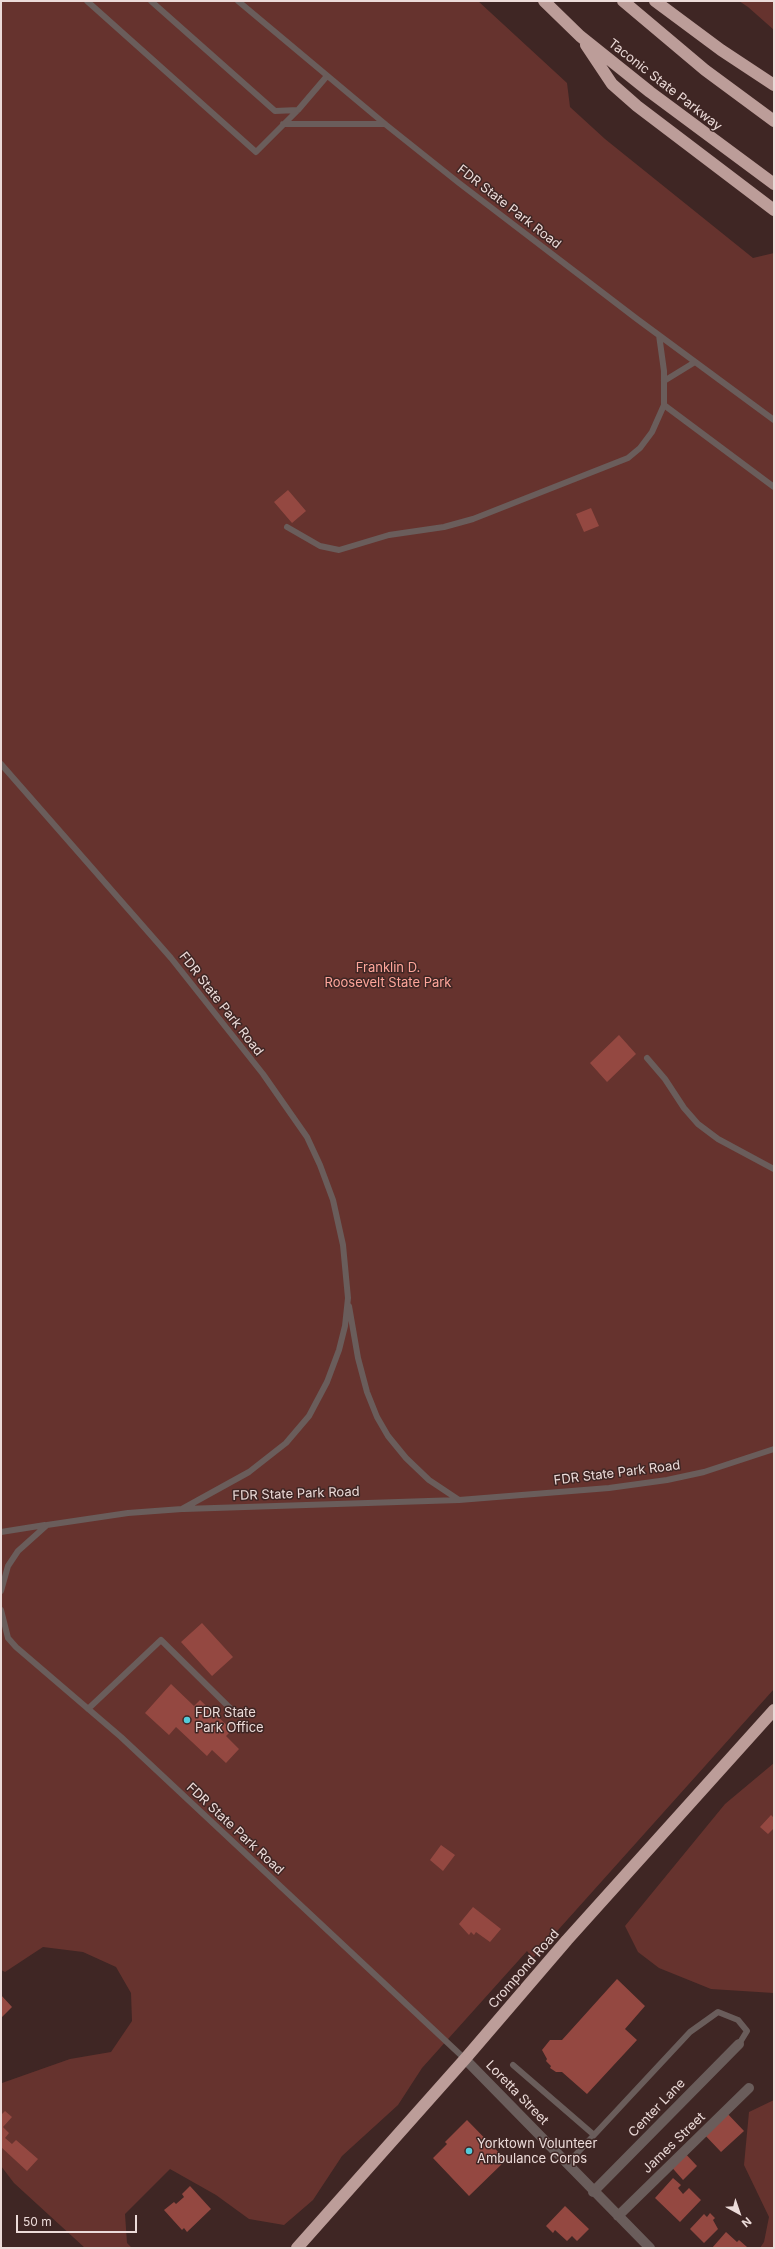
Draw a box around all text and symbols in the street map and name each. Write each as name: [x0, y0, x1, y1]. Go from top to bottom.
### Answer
street label: Taconic State Parkway: [605, 36, 725, 134]
street label: FDR State Park Road: [454, 162, 564, 252]
street label: FDR State Park Road: [176, 949, 266, 1059]
park label: Franklin D. Roosevelt State Park: [325, 960, 451, 991]
street label: FDR State Park Road: [553, 1458, 681, 1488]
street label: FDR State Park Road: [232, 1484, 360, 1504]
place label: FDR State Park Office: [195, 1705, 264, 1736]
marker: FDR State Park Office: [182, 1715, 192, 1725]
street label: FDR State Park Road: [183, 1780, 287, 1878]
street label: Crompond Road: [485, 1926, 563, 2012]
street label: Loretta Street: [482, 2058, 552, 2128]
street label: Center Lane: [625, 2076, 689, 2140]
street label: James Street: [639, 2109, 709, 2177]
place label: Yorktown Volunteer Ambulance Corps: [477, 2136, 597, 2167]
marker: Yorktown Volunteer Ambulance Corps: [464, 2146, 474, 2156]
north arrow: [719, 2193, 759, 2233]
scale bar: [18, 2207, 139, 2233]
text: 50 m: [23, 2214, 52, 2229]
text: N: [739, 2214, 754, 2230]

